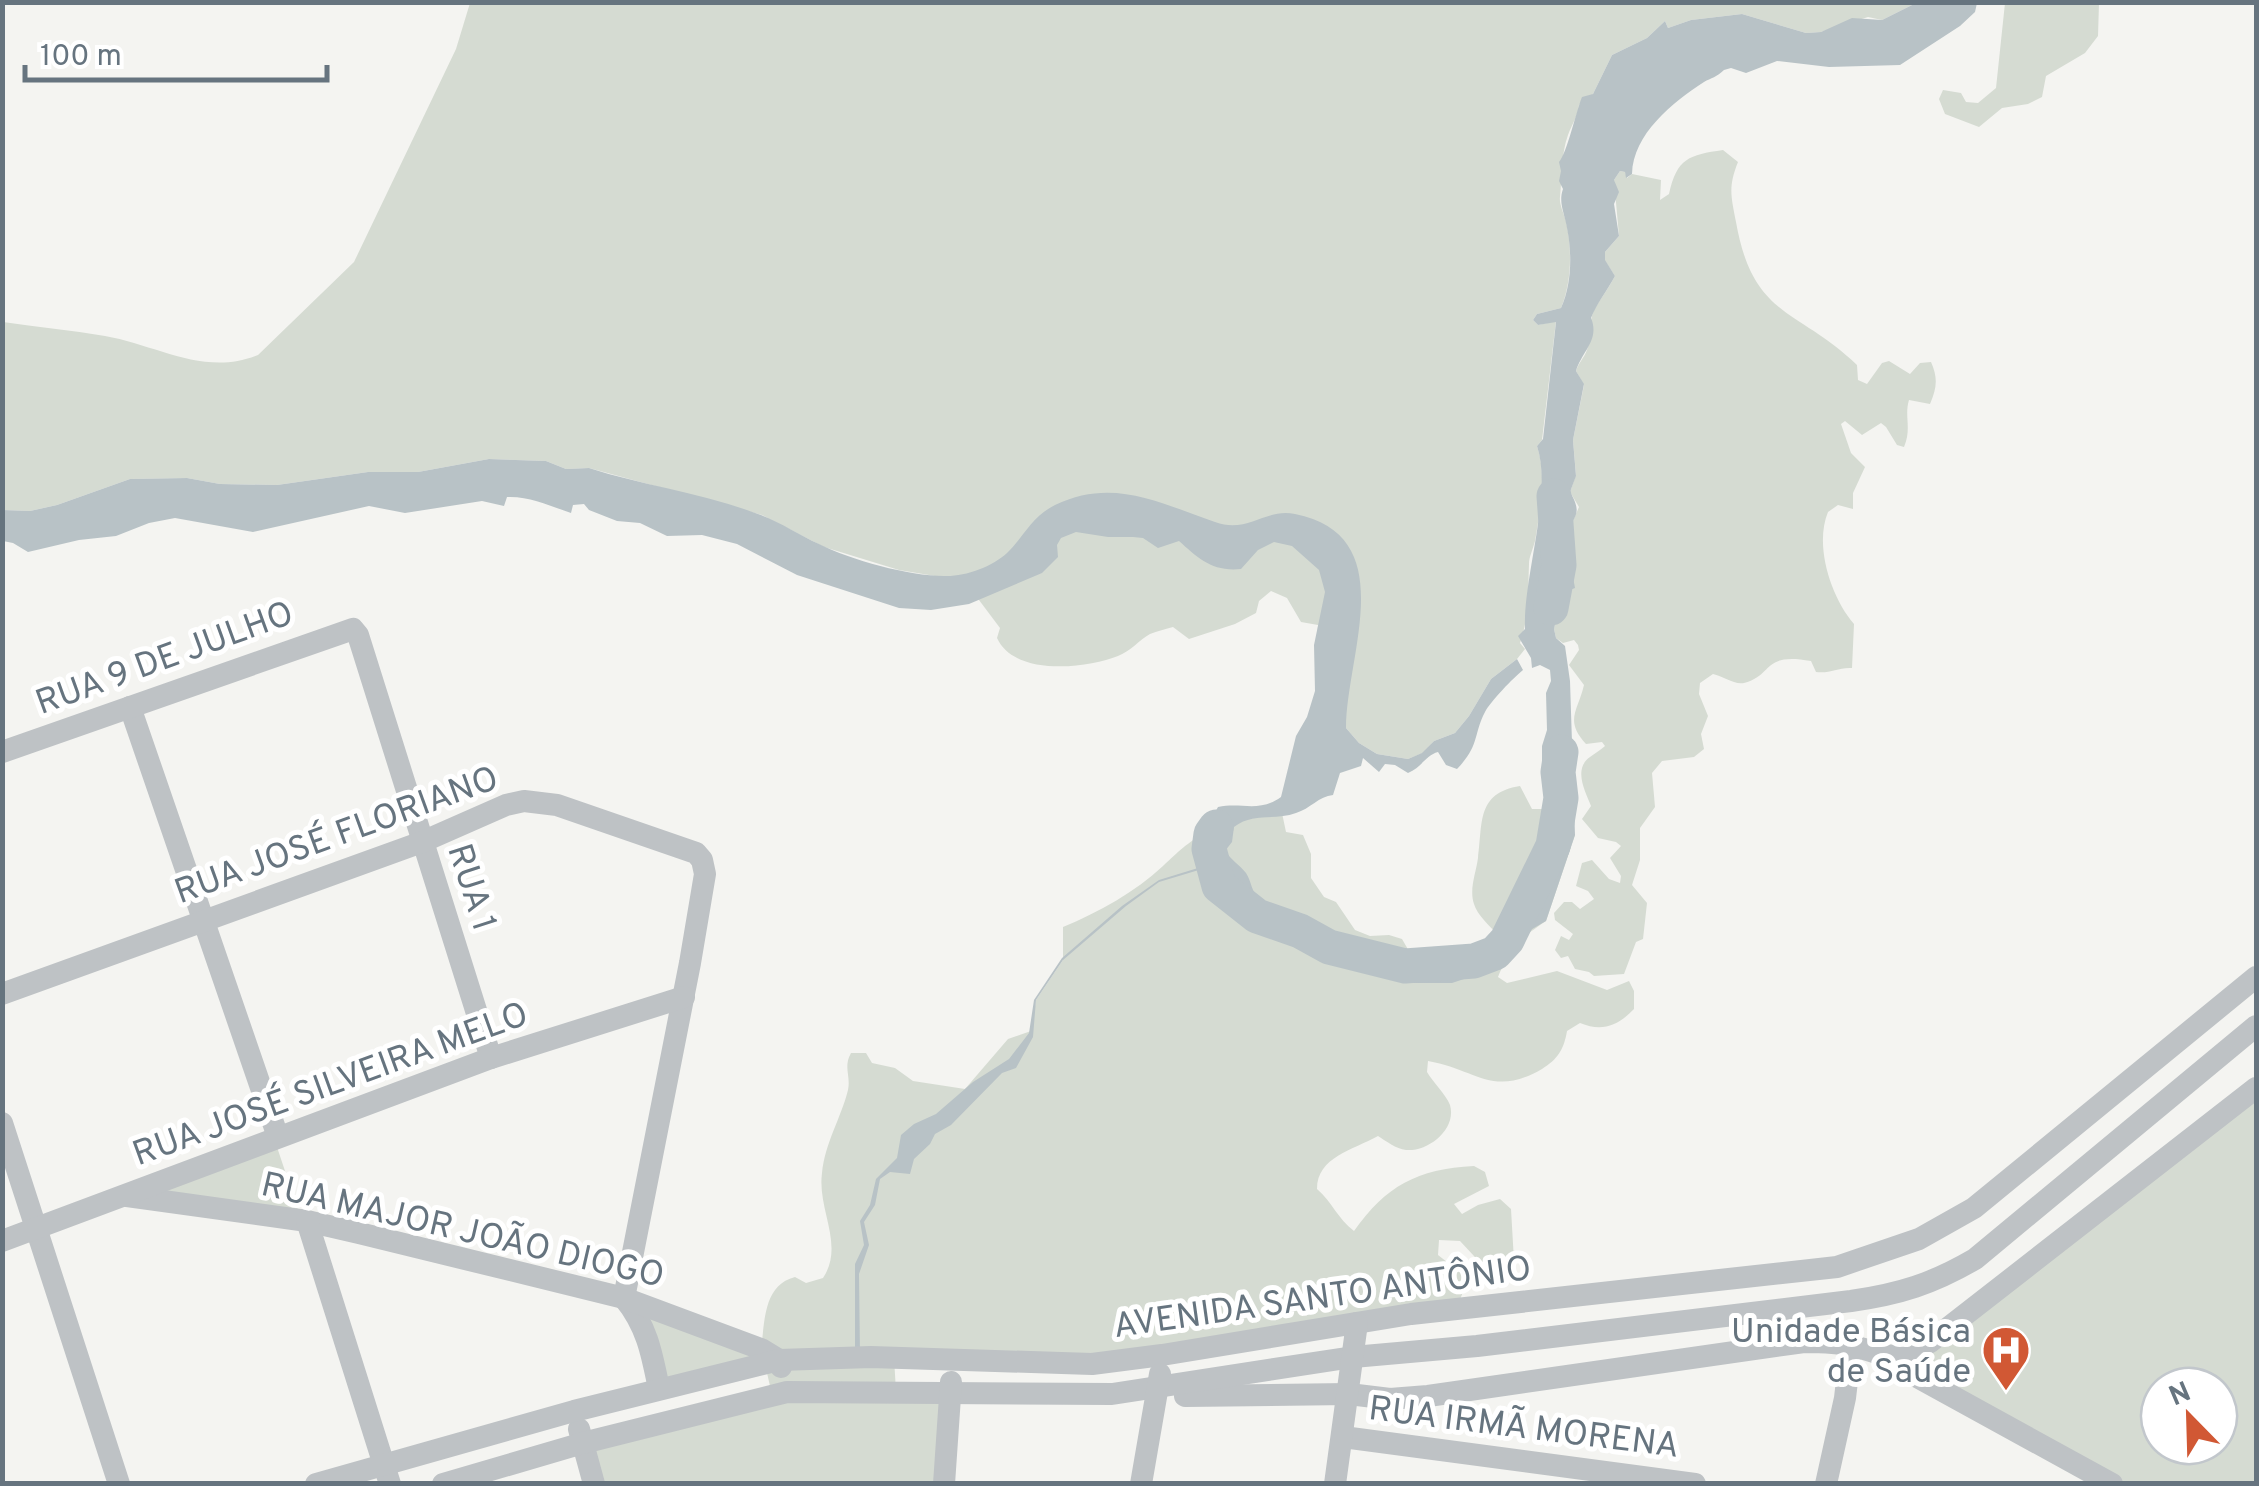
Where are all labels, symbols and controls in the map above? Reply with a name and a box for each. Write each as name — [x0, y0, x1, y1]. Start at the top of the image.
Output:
scale bar — [25, 20, 328, 82]
text: 100 m — [40, 39, 122, 76]
street label: RUA 9 DE JULHO — [30, 593, 300, 727]
street label: RUA JOSÉ FLORIANO — [169, 757, 505, 916]
street label: RUA 1 — [435, 839, 505, 937]
street label: RUA JOSÉ SILVEIRA MELO — [127, 993, 535, 1178]
street label: RUA MAJOR JOÃO DIOGO — [256, 1164, 668, 1300]
street label: AVENIDA SANTO ANTÔNIO — [1110, 1247, 1534, 1350]
place label: Unidade Básica de Saúde — [1731, 1311, 1971, 1395]
hospital icon: Unidade Básica de Saúde — [1980, 1324, 2032, 1392]
north arrow — [2139, 1366, 2239, 1466]
text: N — [2164, 1375, 2197, 1416]
street label: RUA IRMÃ MORENA — [1366, 1388, 1681, 1470]

